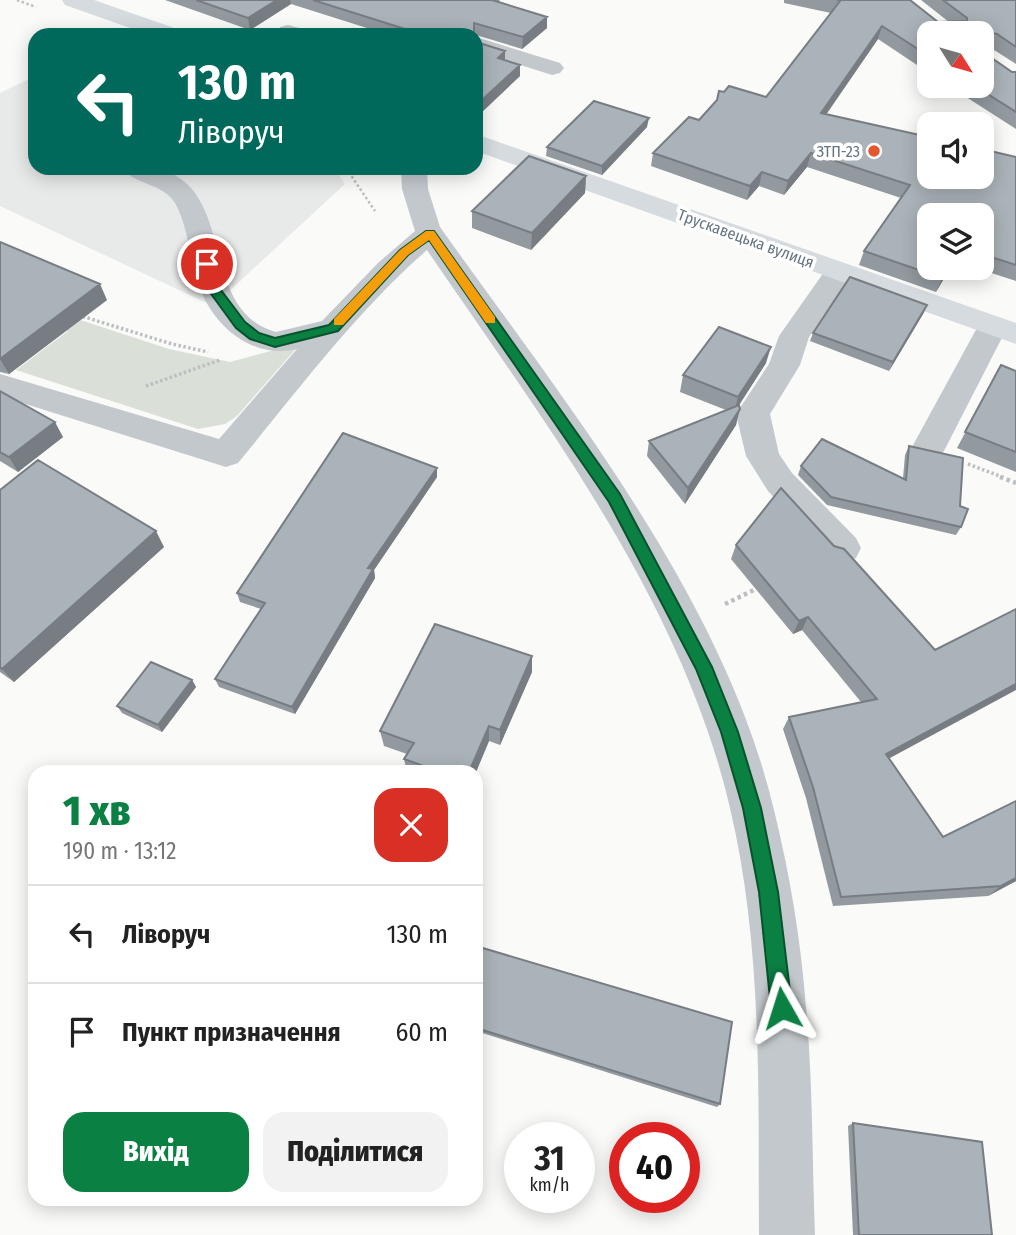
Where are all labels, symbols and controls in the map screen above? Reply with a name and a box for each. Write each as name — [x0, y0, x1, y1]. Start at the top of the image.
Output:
north arrow — [917, 21, 994, 98]
map controls — [917, 21, 994, 280]
text: 130 m — [178, 53, 296, 112]
icon: left — [63, 56, 154, 147]
button: sound — [917, 112, 994, 189]
text: Ліворуч — [178, 113, 285, 151]
place label: ЗТП-23 — [817, 142, 860, 161]
marker: ЗТП-23 — [866, 143, 882, 159]
button: layers — [917, 203, 994, 280]
street label: Трускавецька вулиця — [675, 205, 817, 272]
pin — [177, 234, 237, 294]
icon: arrive — [188, 245, 226, 283]
text: 1 хв — [63, 786, 131, 836]
button: close — [374, 788, 448, 862]
text: 190 m · 13:12 — [63, 837, 176, 865]
icon: left — [63, 915, 101, 953]
text: Ліворуч — [122, 919, 210, 950]
text: 130 m — [386, 919, 448, 950]
position arrow — [745, 971, 819, 1045]
icon: arrive — [63, 1013, 101, 1051]
text: Пункт призначення — [122, 1017, 341, 1048]
text: 60 m — [395, 1017, 448, 1048]
button: Вихід — [63, 1112, 249, 1192]
button: Поділитися — [263, 1112, 448, 1192]
speed limit sign: 40 — [609, 1122, 700, 1213]
text: 31 — [534, 1137, 565, 1179]
text: km/h — [529, 1174, 570, 1196]

